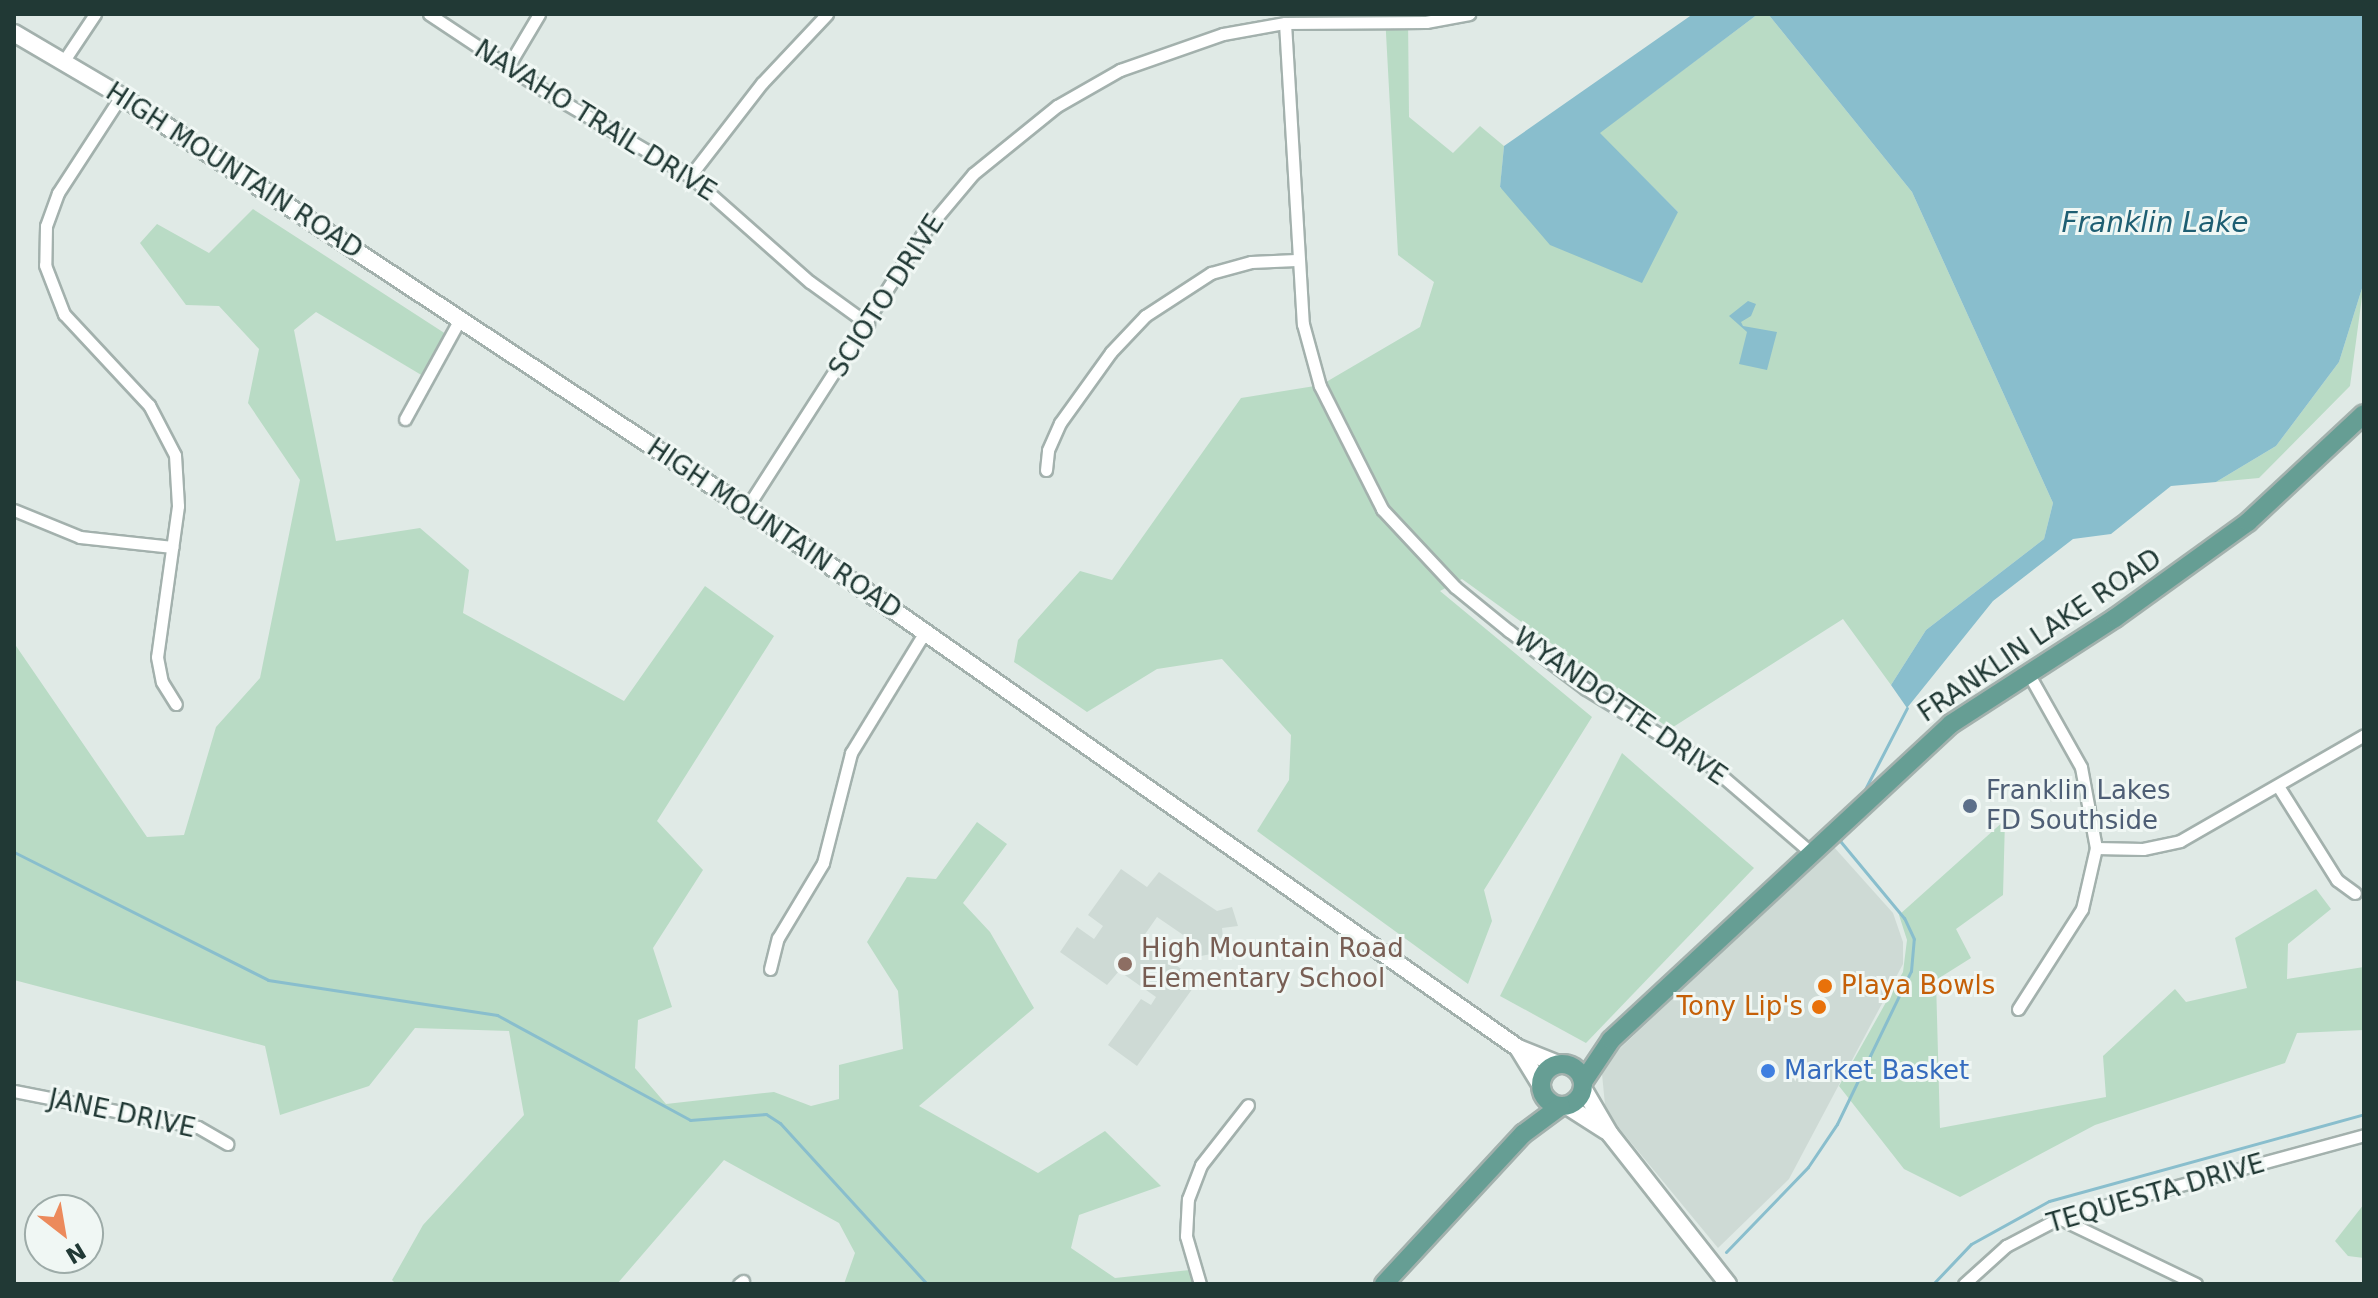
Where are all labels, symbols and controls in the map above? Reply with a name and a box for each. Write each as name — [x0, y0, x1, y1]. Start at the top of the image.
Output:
street label: NAVAHO TRAIL DRIVE — [469, 34, 721, 208]
street label: HIGH MOUNTAIN ROAD — [100, 76, 368, 266]
water label: Franklin Lake — [2061, 206, 2249, 240]
street label: SCIOTO DRIVE — [823, 209, 951, 383]
street label: HIGH MOUNTAIN ROAD — [641, 432, 907, 626]
street label: FRANKLIN LAKE ROAD — [1912, 543, 2168, 729]
street label: WYANDOTTE DRIVE — [1507, 622, 1733, 792]
place label: Franklin Lakes FD Southside — [1986, 775, 2171, 836]
marker: Franklin Lakes FD Southside — [1961, 797, 1979, 815]
place label: High Mountain Road Elementary School — [1141, 933, 1404, 994]
marker: High Mountain Road Elementary School — [1116, 955, 1134, 973]
place label: Playa Bowls — [1841, 970, 1995, 1002]
marker: Playa Bowls — [1816, 977, 1834, 995]
place label: Tony Lip's — [1677, 991, 1803, 1023]
marker: Tony Lip's — [1810, 998, 1828, 1016]
place label: Market Basket — [1784, 1055, 1969, 1087]
marker: Market Basket — [1759, 1062, 1777, 1080]
street label: JANE DRIVE — [46, 1083, 198, 1145]
street label: TEQUESTA DRIVE — [2044, 1148, 2268, 1240]
north arrow — [24, 1194, 104, 1274]
text: N — [61, 1238, 90, 1269]

